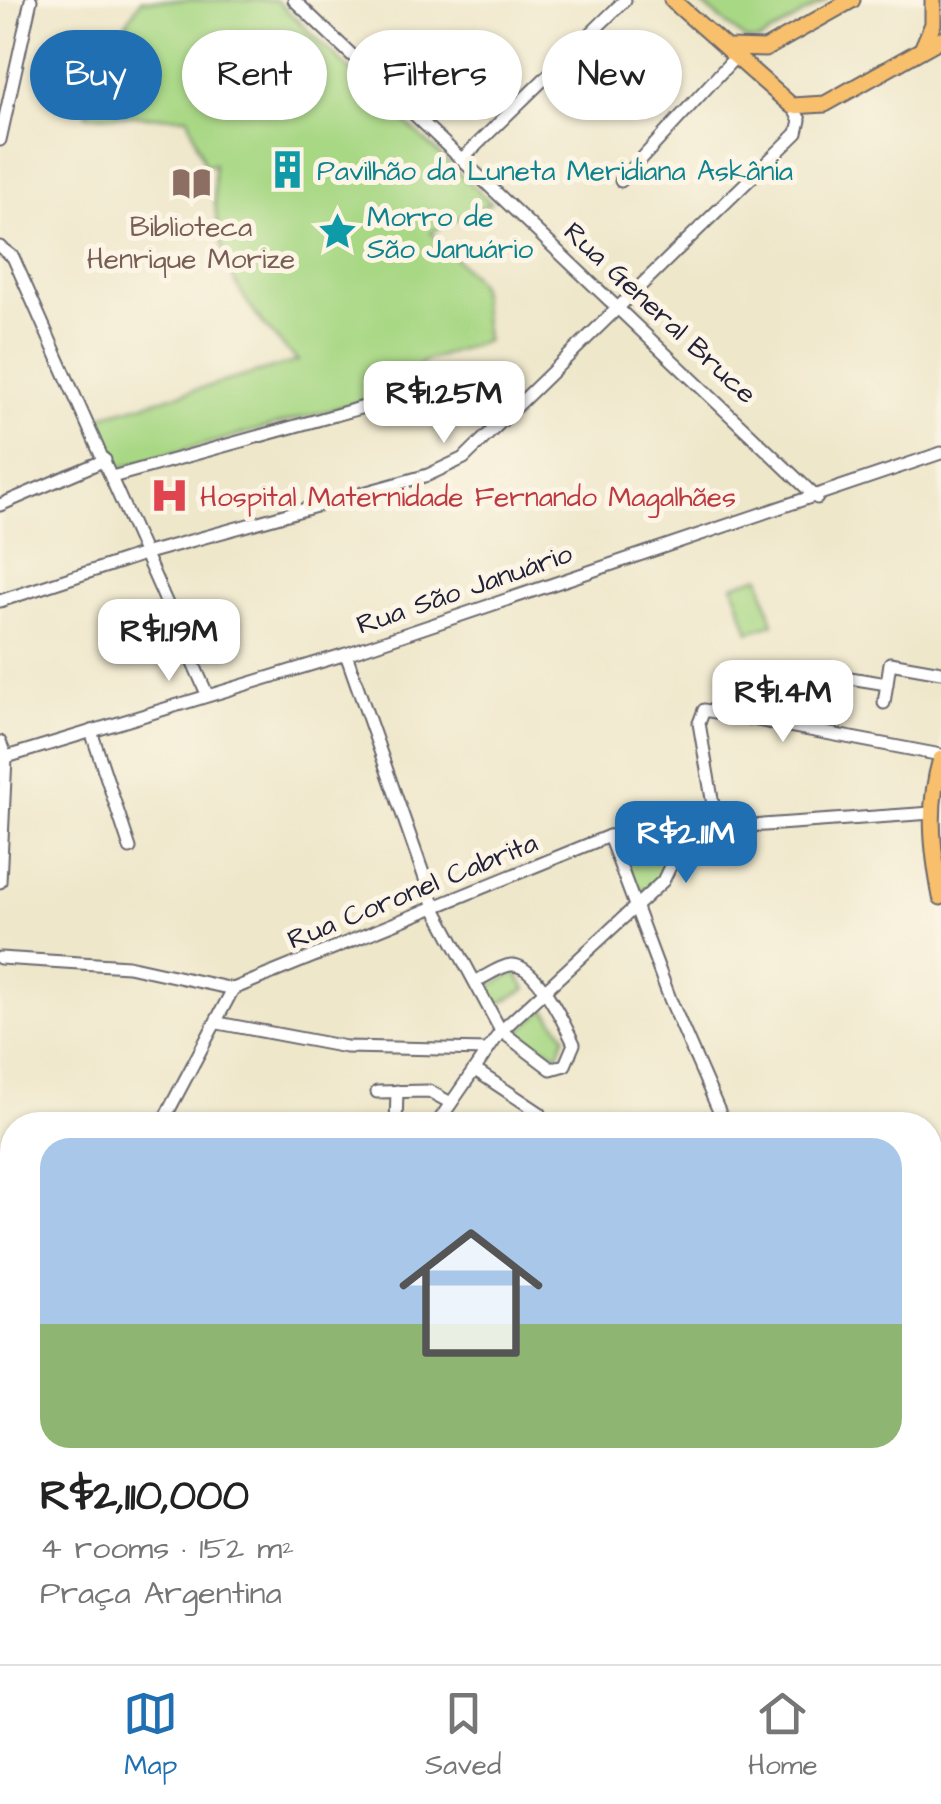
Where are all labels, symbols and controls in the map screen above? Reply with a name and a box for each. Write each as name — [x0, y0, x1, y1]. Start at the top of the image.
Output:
chip: Buy — [30, 30, 162, 120]
chip: Rent — [182, 30, 327, 120]
chip: Filters — [347, 30, 522, 120]
chip: New — [542, 30, 682, 120]
building icon: Pavilhão da Luneta Meridiana Askânia — [266, 149, 308, 191]
place label: Pavilhão da Luneta Meridiana Askânia — [317, 152, 793, 191]
library icon: Biblioteca Henrique Morize — [170, 163, 212, 205]
place label: Morro de São Januário — [367, 198, 533, 269]
place label: Biblioteca Henrique Morize — [87, 208, 295, 279]
place icon: Morro de São Januário — [316, 211, 358, 253]
street label: Rua General Bruce — [555, 213, 765, 413]
pin: R$1.25M — [352, 361, 536, 446]
text: R$1.25M — [386, 371, 502, 416]
hospital icon: Hospital Maternidade Fernando Magalhães — [149, 475, 191, 517]
place label: Hospital Maternidade Fernando Magalhães — [200, 478, 736, 518]
street label: Rua São Januário — [351, 534, 578, 645]
pin: R$1.19M — [77, 599, 261, 684]
text: R$1.19M — [120, 609, 218, 654]
pin: R$1.4M — [702, 660, 864, 745]
text: R$1.4M — [734, 670, 832, 715]
pin: R$2.11M — [594, 801, 778, 886]
text: R$2.11M — [637, 811, 735, 856]
street label: Rua Coronel Cabrita — [282, 823, 543, 959]
icon: home — [381, 1203, 561, 1383]
text: R$2,110,000 — [40, 1468, 249, 1526]
text: 4 rooms · 152 m² — [40, 1526, 294, 1571]
text: Praça Argentina — [40, 1571, 282, 1616]
tab: Map — [123, 1686, 178, 1785]
tab: Saved — [425, 1686, 501, 1785]
tab: Home — [748, 1686, 818, 1785]

